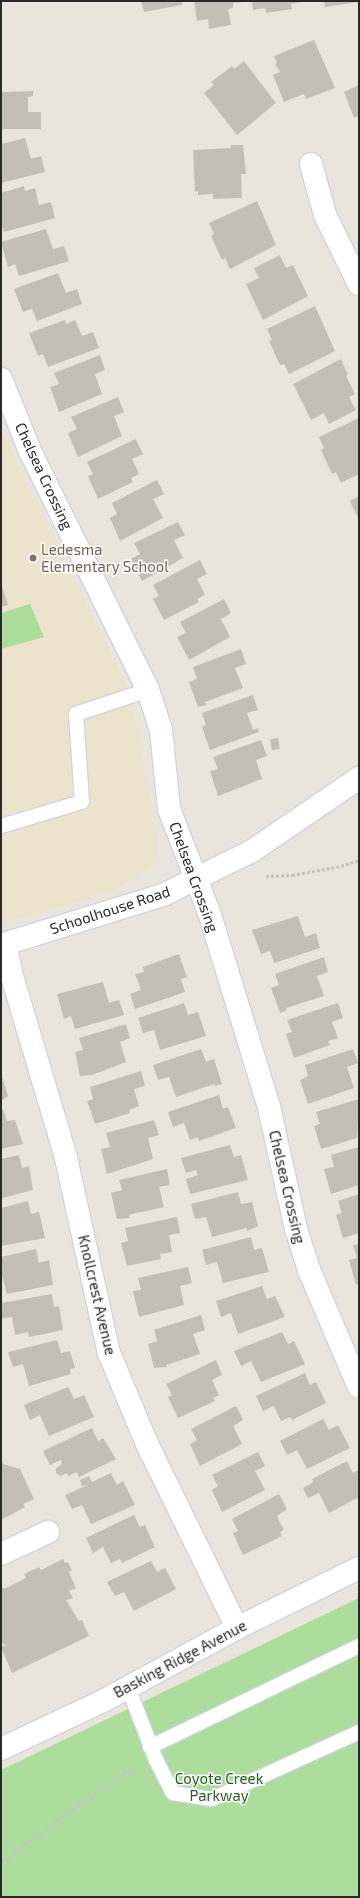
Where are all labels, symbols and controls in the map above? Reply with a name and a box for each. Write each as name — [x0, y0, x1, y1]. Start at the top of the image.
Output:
street label: Chelsea Crossing — [11, 420, 77, 532]
place label: Ledesma Elementary School — [41, 540, 169, 575]
marker: Ledesma Elementary School — [28, 553, 38, 563]
street label: Chelsea Crossing — [166, 819, 222, 935]
street label: Schoolhouse Road — [48, 882, 172, 938]
street label: Chelsea Crossing — [265, 1128, 309, 1246]
street label: Knollcrest Avenue — [74, 1233, 120, 1357]
street label: Basking Ridge Avenue — [110, 1616, 250, 1702]
park label: Coyote Creek Parkway — [175, 1769, 263, 1804]

